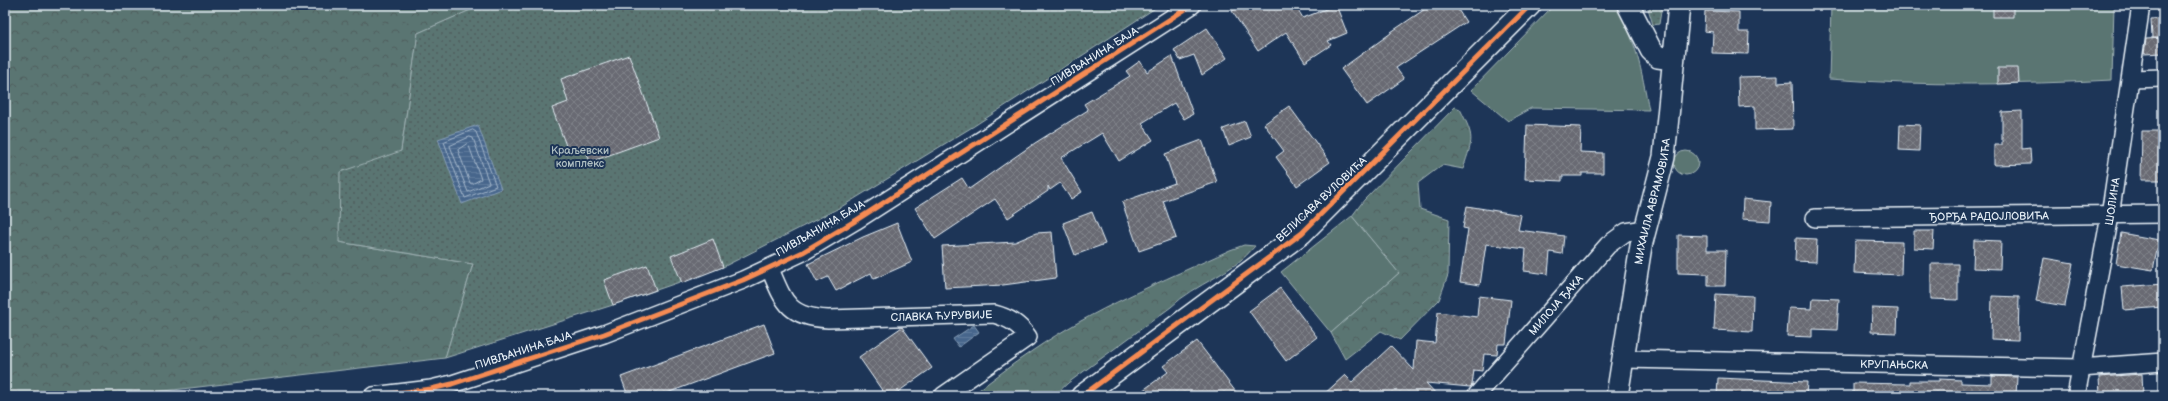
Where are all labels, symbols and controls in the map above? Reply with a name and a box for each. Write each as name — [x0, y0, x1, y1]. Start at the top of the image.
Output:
street label: ПИВЉАНИНА БАЈА — [1048, 24, 1141, 89]
street label: МИХАИЛА АВРАМОВИЋА — [1632, 137, 1673, 266]
park label: Краљевски комплекс — [551, 144, 609, 170]
street label: ВЕЛИСАВА ВУЛОВИЋА — [1273, 154, 1369, 245]
street label: ШОЛИНА — [2102, 176, 2123, 226]
street label: ПИВЉАНИНА БАЈА — [773, 197, 867, 259]
street label: ЂОРЂА РАДОЈЛОВИЋА — [1929, 209, 2049, 224]
street label: МИЛОЈА ЂАКА — [1526, 272, 1586, 338]
street label: СЛАВКА ЋУРУВИЈЕ — [890, 308, 992, 324]
street label: ПИВЉАНИНА БАЈА — [473, 329, 573, 372]
street label: КРУПАЊСКА — [1860, 358, 1928, 372]

